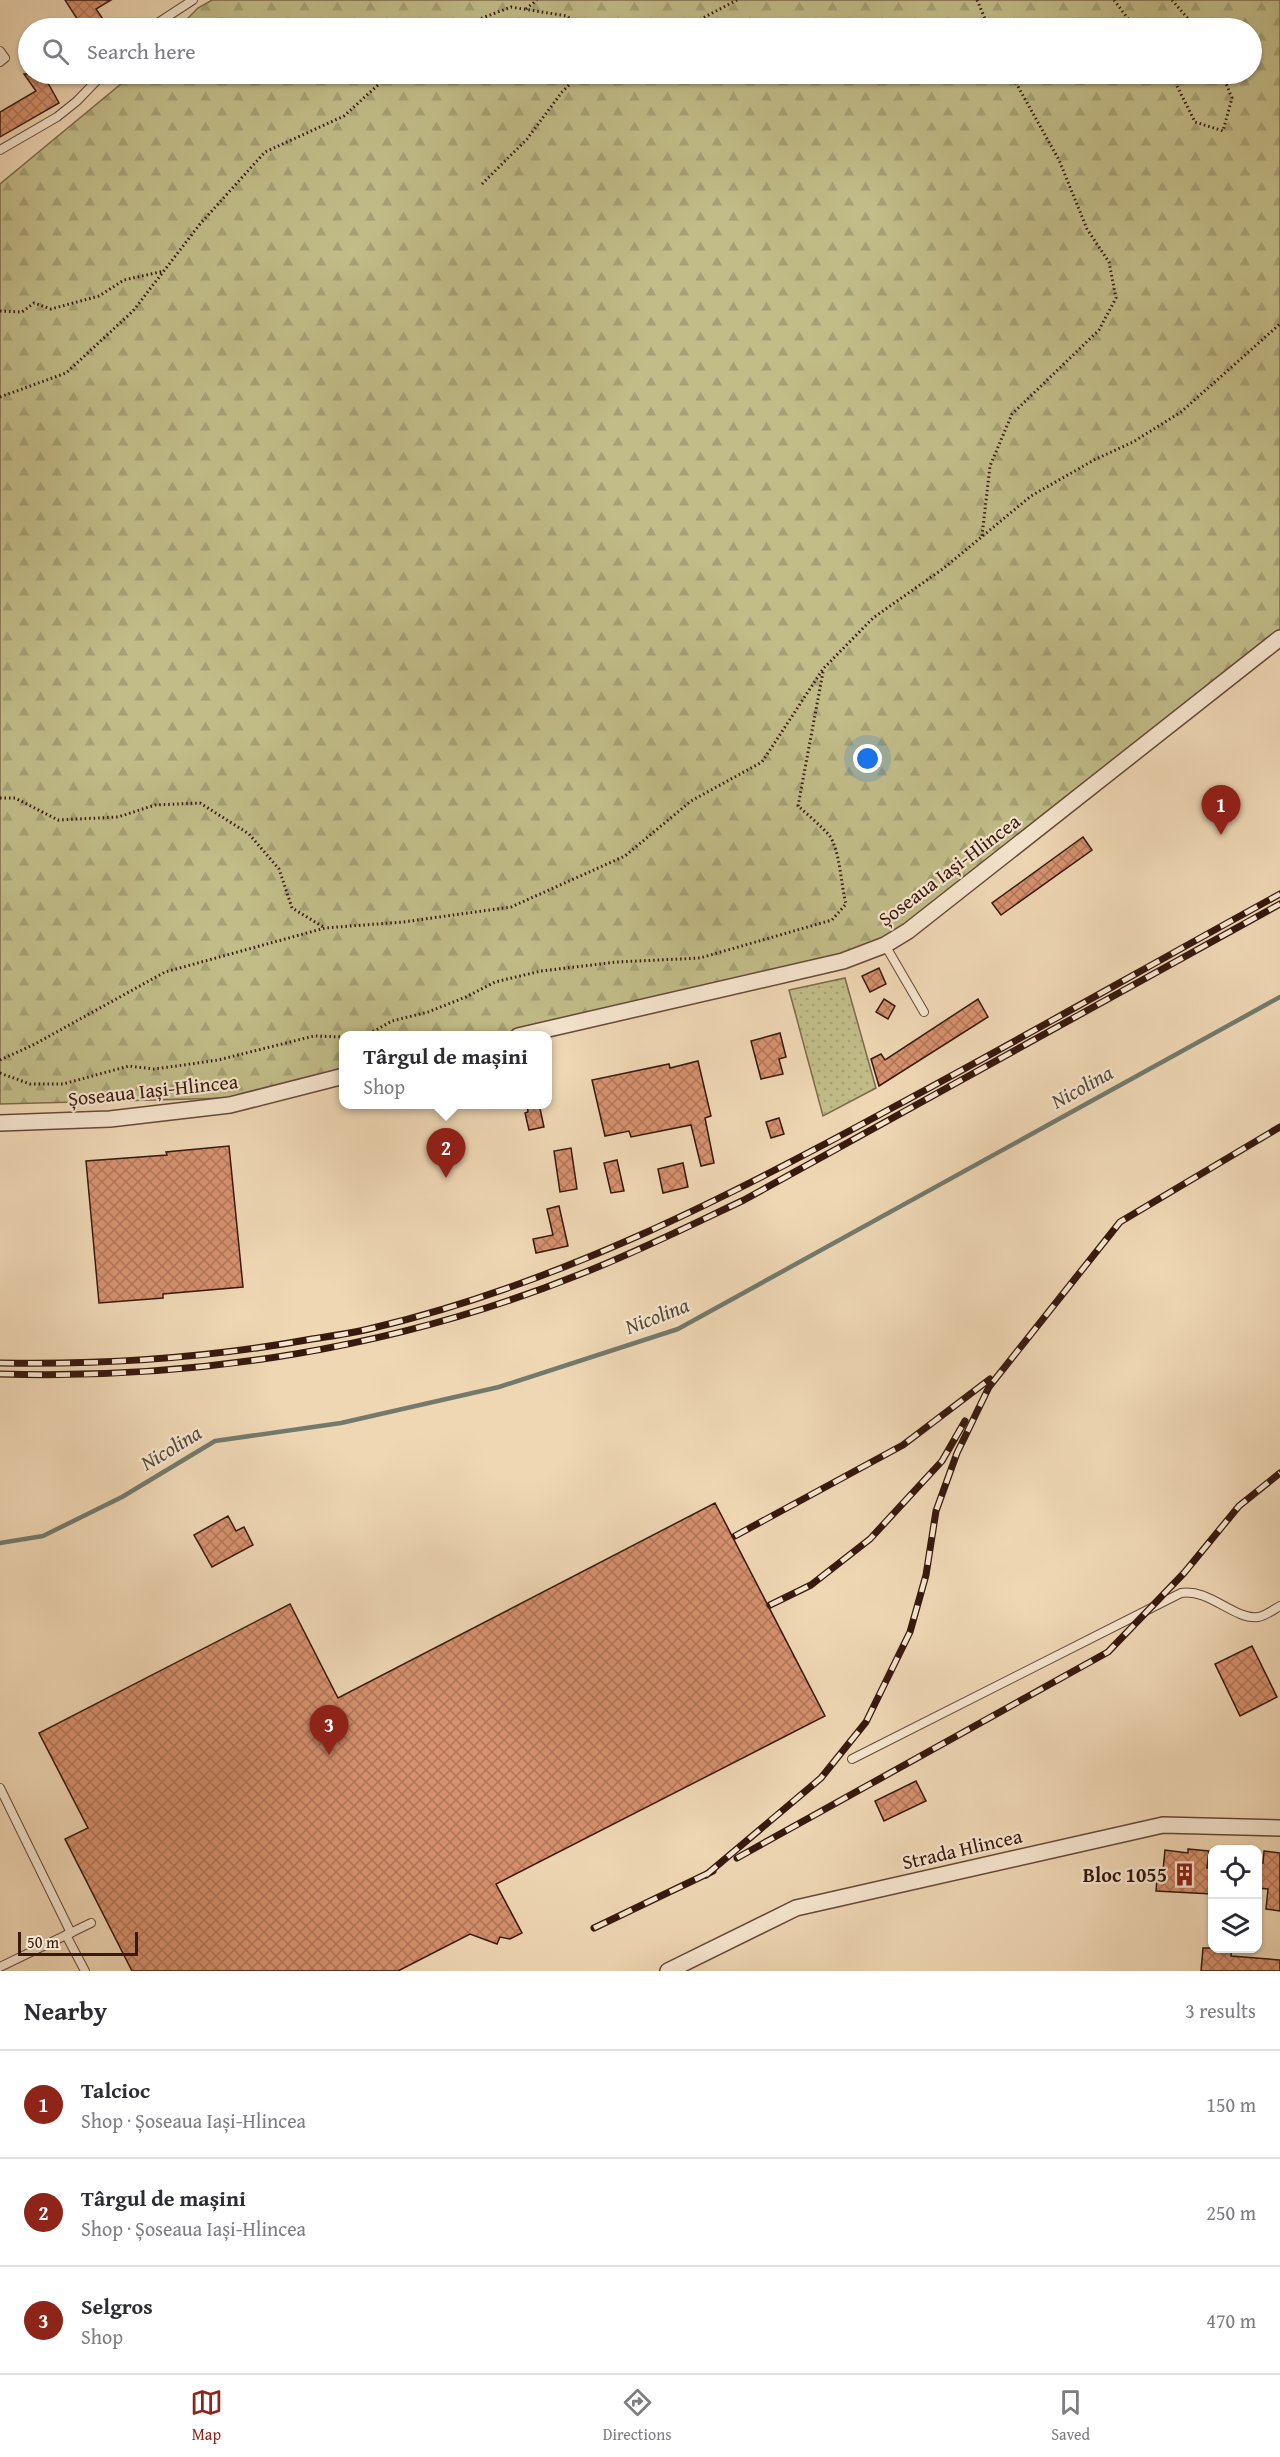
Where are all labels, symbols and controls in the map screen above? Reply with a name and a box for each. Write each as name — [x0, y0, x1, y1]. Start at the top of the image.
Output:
search box — [18, 18, 1262, 84]
icon: search — [39, 35, 72, 68]
text: Search here — [87, 35, 196, 67]
your location — [853, 744, 882, 773]
pin: 1 — [1202, 786, 1240, 835]
street label: Șoseaua Iași-Hlincea — [872, 806, 1026, 933]
popup — [339, 1031, 552, 1109]
text: Târgul de mașini — [363, 1040, 528, 1072]
water label: Nicolina — [1044, 1057, 1119, 1117]
street label: Șoseaua Iași-Hlincea — [66, 1066, 240, 1113]
text: Shop — [363, 1072, 405, 1101]
pin: 2 — [426, 1128, 466, 1178]
water label: Nicolina — [619, 1289, 694, 1342]
water label: Nicolina — [133, 1417, 207, 1478]
pin: 3 — [310, 1706, 348, 1755]
street label: Strada Hlincea — [899, 1821, 1025, 1876]
map controls — [1208, 1845, 1262, 1953]
button: locate — [1208, 1845, 1262, 1899]
place label: Bloc 1055 — [1083, 1860, 1167, 1889]
building icon: Bloc 1055 — [1172, 1862, 1198, 1888]
button: layers — [1208, 1899, 1262, 1953]
scale bar — [18, 1929, 138, 1956]
text: 50 m — [27, 1930, 59, 1954]
text: Nearby — [24, 1991, 107, 2030]
text: 3 results — [1185, 1996, 1256, 2025]
text: Talcioc — [81, 2074, 150, 2106]
text: 1 — [38, 2090, 49, 2119]
text: 150 m — [1206, 2090, 1256, 2119]
text: Shop · Șoseaua Iași-Hlincea — [81, 2106, 306, 2135]
text: Târgul de mașini — [81, 2182, 246, 2214]
text: 2 — [38, 2198, 49, 2227]
text: 250 m — [1206, 2198, 1256, 2227]
text: Shop · Șoseaua Iași-Hlincea — [81, 2214, 306, 2243]
text: Selgros — [81, 2290, 153, 2322]
text: 3 — [38, 2306, 49, 2335]
text: 470 m — [1206, 2306, 1256, 2335]
text: Shop — [81, 2322, 123, 2351]
tab: Map — [190, 2386, 223, 2446]
tab: Directions — [603, 2386, 672, 2446]
tab: Saved — [1051, 2386, 1090, 2446]

